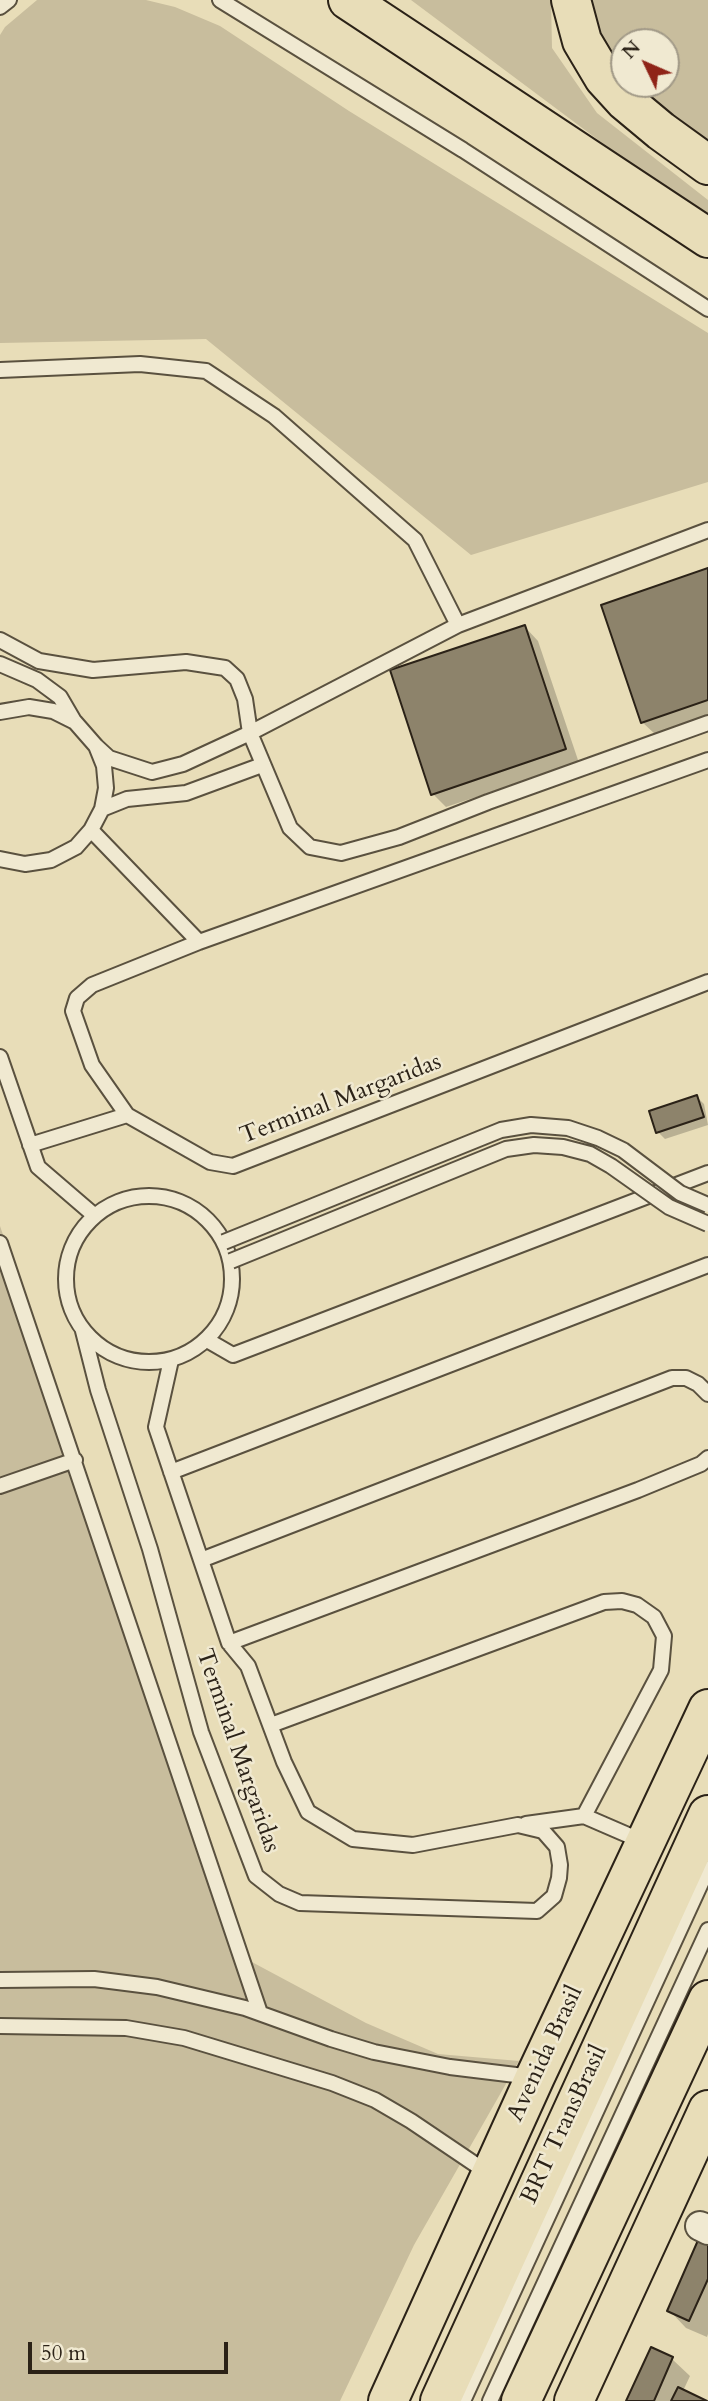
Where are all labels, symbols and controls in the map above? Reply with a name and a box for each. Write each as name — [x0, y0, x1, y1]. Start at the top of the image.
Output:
north arrow — [610, 28, 680, 98]
text: N — [616, 35, 646, 65]
street label: Terminal Margaridas — [236, 1048, 446, 1152]
street label: Terminal Margaridas — [189, 1646, 285, 1856]
street label: Avenida Brasil — [502, 1982, 590, 2126]
street label: BRT TransBrasil — [516, 2041, 614, 2209]
scale bar — [32, 2328, 231, 2372]
text: 50 m — [41, 2339, 86, 2368]

